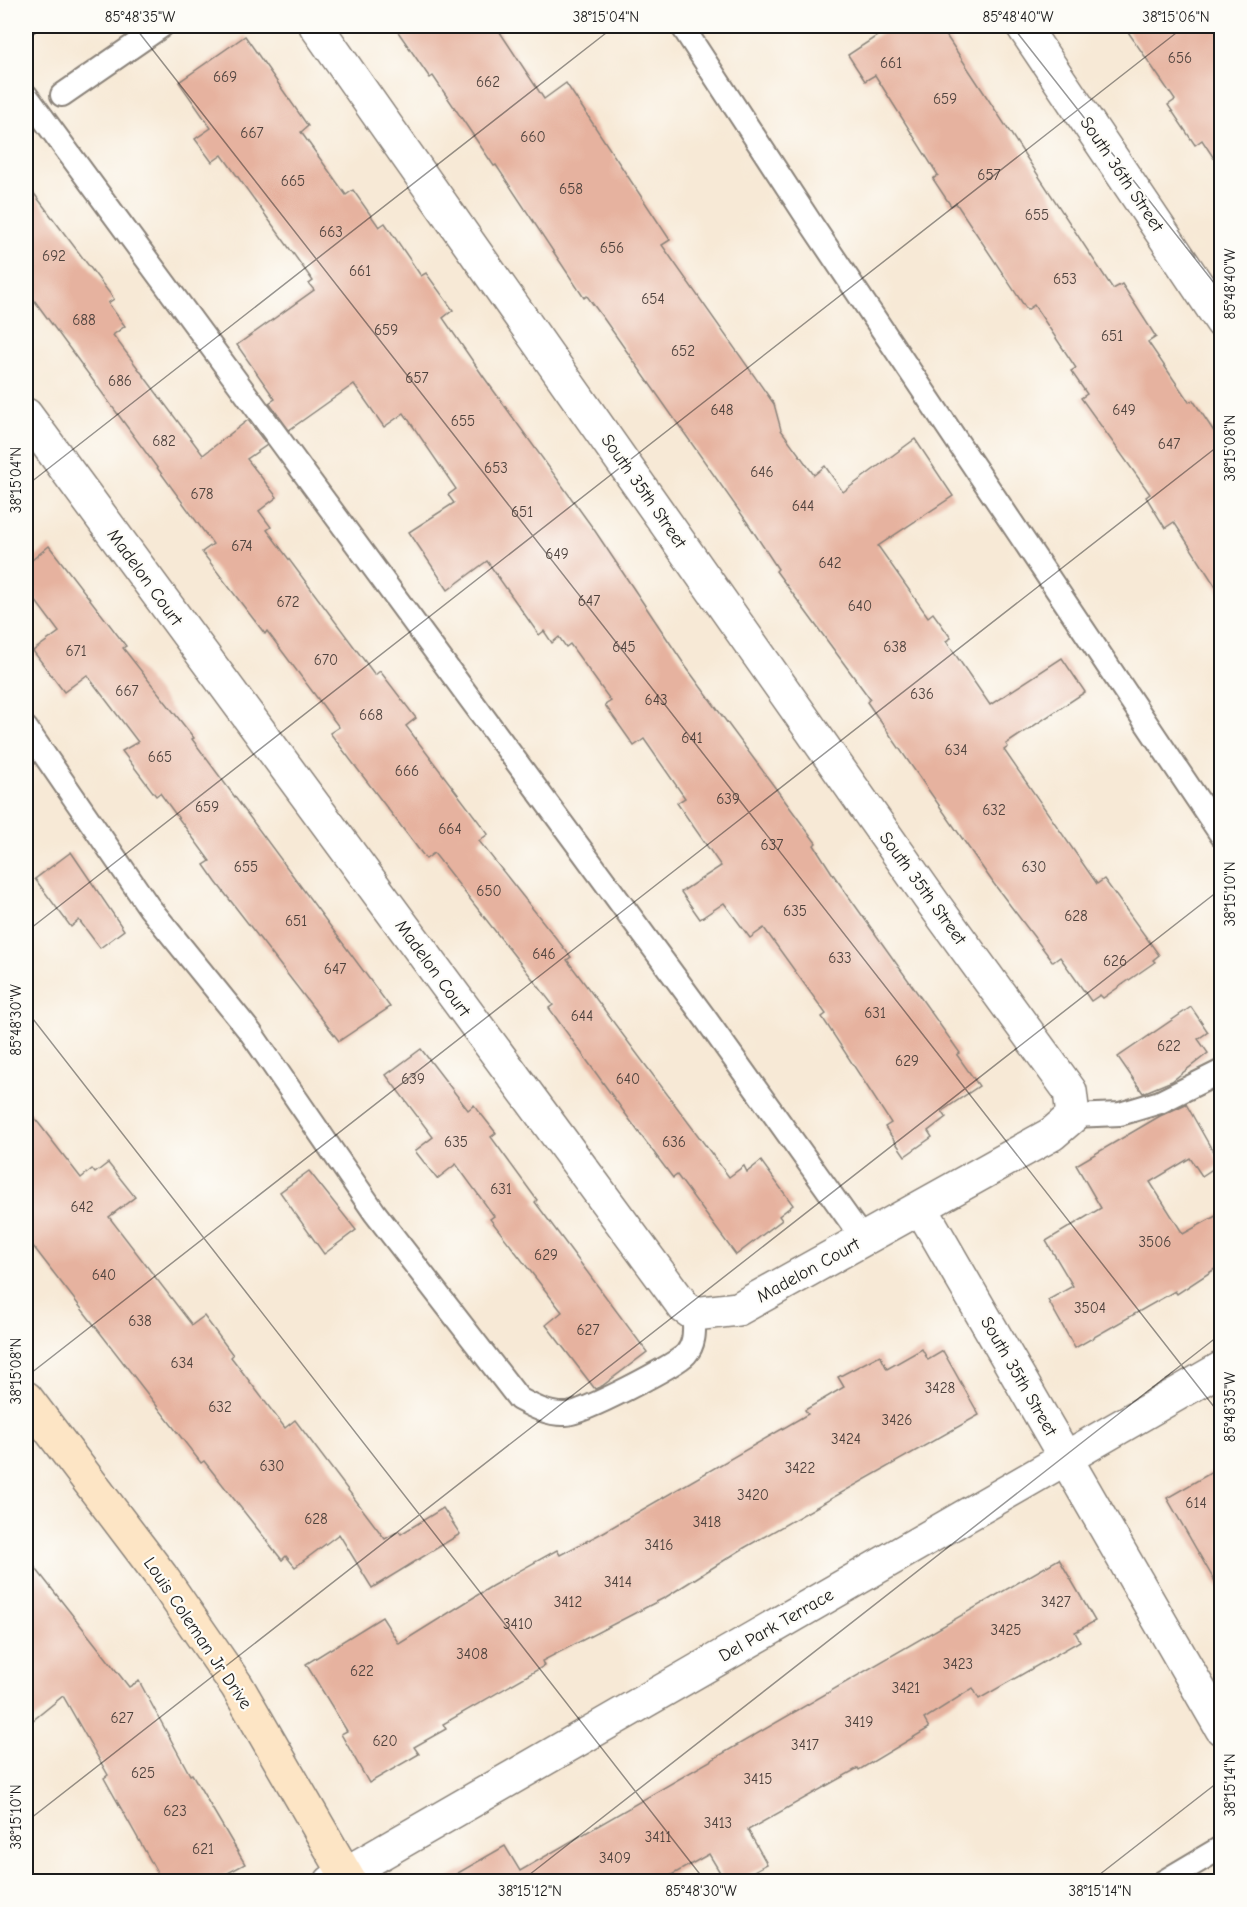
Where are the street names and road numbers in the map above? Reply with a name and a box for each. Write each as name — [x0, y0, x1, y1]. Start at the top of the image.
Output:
street label: South 36th Street — [1075, 113, 1168, 236]
street label: South 35th Street — [596, 430, 691, 553]
street label: Madelon Court — [102, 525, 187, 630]
street label: South 35th Street — [875, 828, 971, 949]
street label: Madelon Court — [390, 916, 475, 1021]
street label: Madelon Court — [753, 1233, 864, 1307]
street label: South 35th Street — [976, 1313, 1062, 1440]
street label: Louis Coleman Jr Drive — [139, 1553, 256, 1713]
street label: Del Park Terrace — [715, 1584, 837, 1667]

